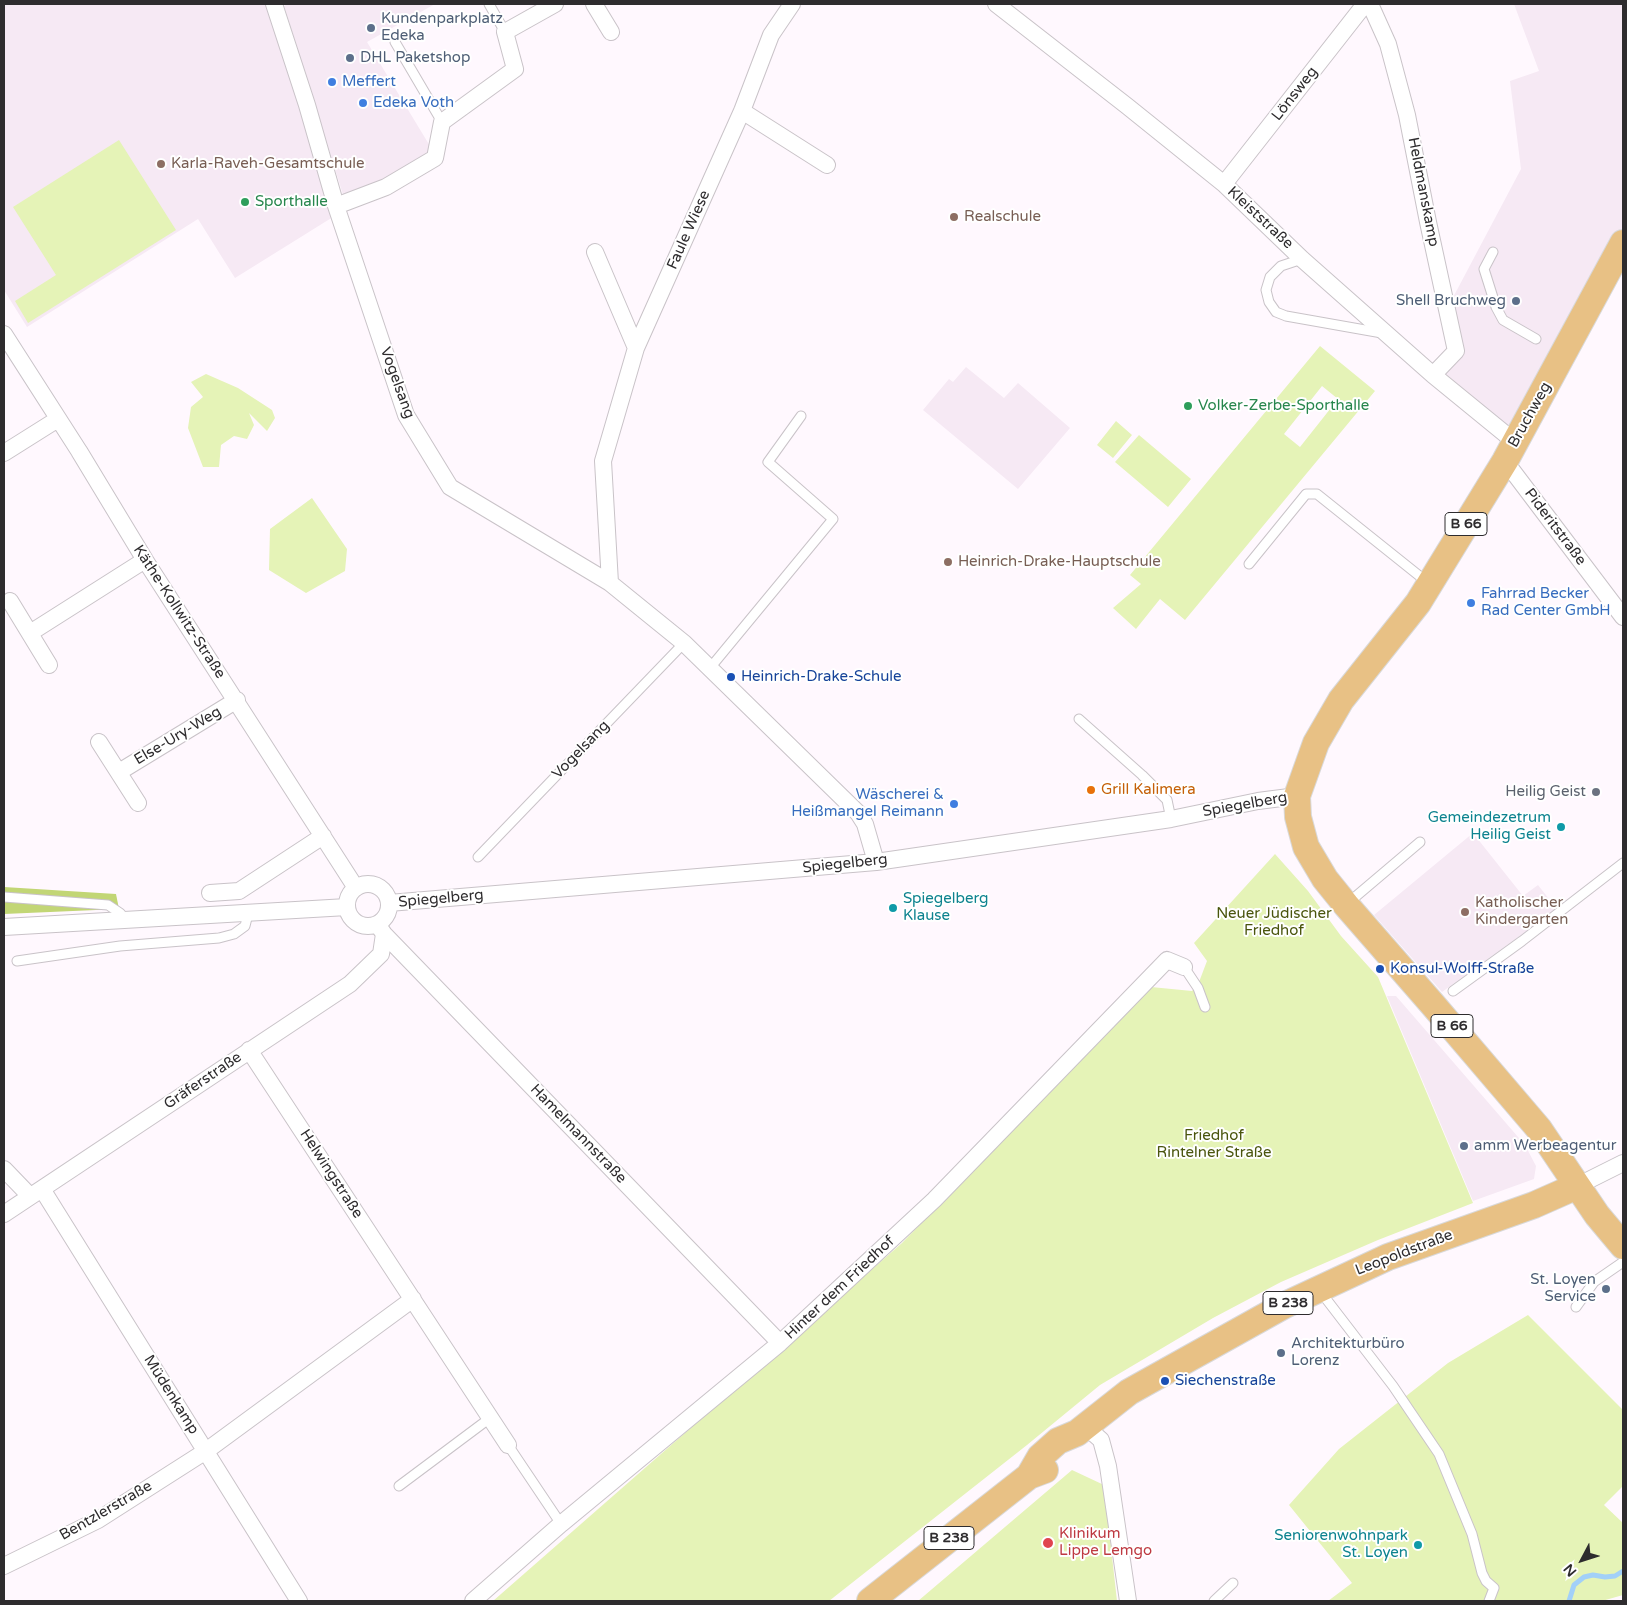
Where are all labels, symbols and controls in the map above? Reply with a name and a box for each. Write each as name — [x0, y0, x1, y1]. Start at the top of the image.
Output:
place label: Kundenparkplatz Edeka — [381, 10, 503, 45]
marker: Kundenparkplatz Edeka — [365, 22, 377, 34]
place label: DHL Paketshop — [360, 49, 470, 67]
marker: DHL Paketshop — [344, 52, 356, 64]
street label: Lönsweg — [1268, 63, 1322, 125]
place label: Meffert — [342, 73, 396, 91]
marker: Meffert — [326, 76, 338, 88]
place label: Edeka Voth — [373, 94, 454, 112]
marker: Edeka Voth — [357, 97, 369, 109]
street label: Heldmanskamp — [1404, 136, 1442, 248]
place label: Karla-Raveh-Gesamtschule — [171, 155, 364, 173]
marker: Karla-Raveh-Gesamtschule — [155, 158, 167, 170]
street label: Kleiststraße — [1223, 183, 1297, 253]
street label: Faule Wiese — [664, 188, 714, 272]
place label: Sporthalle — [255, 193, 328, 211]
marker: Sporthalle — [239, 196, 251, 208]
place label: Realschule — [964, 208, 1041, 226]
marker: Realschule — [948, 211, 960, 223]
place label: Shell Bruchweg — [1396, 292, 1506, 310]
marker: Shell Bruchweg — [1510, 295, 1522, 307]
street label: Vogelsang — [376, 345, 418, 421]
street label: Bruchweg — [1505, 379, 1555, 451]
place label: Volker-Zerbe-Sporthalle — [1198, 397, 1369, 415]
marker: Volker-Zerbe-Sporthalle — [1182, 400, 1194, 412]
street label: Pideritstraße — [1520, 485, 1590, 569]
road number: B 66 — [1445, 512, 1487, 536]
street label: Käthe-Kollwitz-Straße — [129, 542, 229, 682]
place label: Heinrich-Drake-Hauptschule — [958, 553, 1161, 571]
marker: Heinrich-Drake-Hauptschule — [942, 556, 954, 568]
place label: Fahrrad Becker Rad Center GmbH — [1481, 585, 1611, 620]
marker: Fahrrad Becker Rad Center GmbH — [1465, 597, 1477, 609]
place label: Heinrich-Drake-Schule — [741, 668, 902, 686]
marker: Heinrich-Drake-Schule — [725, 671, 737, 683]
street label: Else-Ury-Weg — [131, 703, 225, 769]
street label: Vogelsang — [549, 717, 613, 783]
place label: Grill Kalimera — [1101, 781, 1196, 799]
place label: Heilig Geist — [1505, 783, 1586, 801]
marker: Grill Kalimera — [1085, 784, 1097, 796]
place label: Wäscherei & Heißmangel Reimann — [791, 786, 944, 821]
marker: Heilig Geist — [1590, 786, 1602, 798]
street label: Spiegelberg — [1201, 789, 1289, 821]
marker: Wäscherei & Heißmangel Reimann — [948, 798, 960, 810]
place label: Gemeindezetrum Heilig Geist — [1428, 809, 1551, 844]
marker: Gemeindezetrum Heilig Geist — [1555, 821, 1567, 833]
street label: Spiegelberg — [802, 851, 888, 877]
street label: Spiegelberg — [398, 886, 484, 912]
place label: Spiegelberg Klause — [903, 890, 988, 925]
place label: Katholischer Kindergarten — [1475, 894, 1568, 929]
marker: Spiegelberg Klause — [887, 902, 899, 914]
park label: Neuer Jüdischer Friedhof — [1216, 905, 1332, 940]
marker: Katholischer Kindergarten — [1459, 906, 1471, 918]
place label: Konsul-Wolff-Straße — [1390, 960, 1534, 978]
marker: Konsul-Wolff-Straße — [1374, 963, 1386, 975]
road number: B 66 — [1431, 1014, 1473, 1038]
street label: Gräferstraße — [161, 1049, 245, 1113]
street label: Hamelmannstraße — [526, 1081, 630, 1187]
street label: Helwingstraße — [296, 1126, 366, 1222]
park label: Friedhof Rintelner Straße — [1157, 1127, 1271, 1162]
place label: amm Werbeagentur — [1474, 1137, 1616, 1155]
marker: amm Werbeagentur — [1458, 1140, 1470, 1152]
street label: Leopoldstraße — [1353, 1226, 1455, 1280]
street label: Hinter dem Friedhof — [781, 1233, 899, 1343]
place label: St. Loyen Service — [1530, 1271, 1596, 1306]
marker: St. Loyen Service — [1600, 1283, 1612, 1295]
road number: B 238 — [1263, 1292, 1313, 1315]
place label: Architekturbüro Lorenz — [1291, 1335, 1405, 1370]
marker: Architekturbüro Lorenz — [1275, 1347, 1287, 1359]
street label: Müdenkamp — [139, 1352, 203, 1438]
place label: Siechenstraße — [1175, 1372, 1276, 1390]
marker: Siechenstraße — [1159, 1375, 1171, 1387]
street label: Bentzlerstraße — [57, 1477, 155, 1545]
place label: Klinikum Lippe Lemgo — [1059, 1525, 1152, 1560]
road number: B 238 — [924, 1526, 974, 1550]
place label: Seniorenwohnpark St. Loyen — [1274, 1527, 1408, 1562]
north arrow — [1557, 1535, 1607, 1585]
marker: Klinikum Lippe Lemgo — [1041, 1536, 1055, 1550]
marker: Seniorenwohnpark St. Loyen — [1412, 1539, 1424, 1551]
text: N — [1560, 1560, 1580, 1580]

